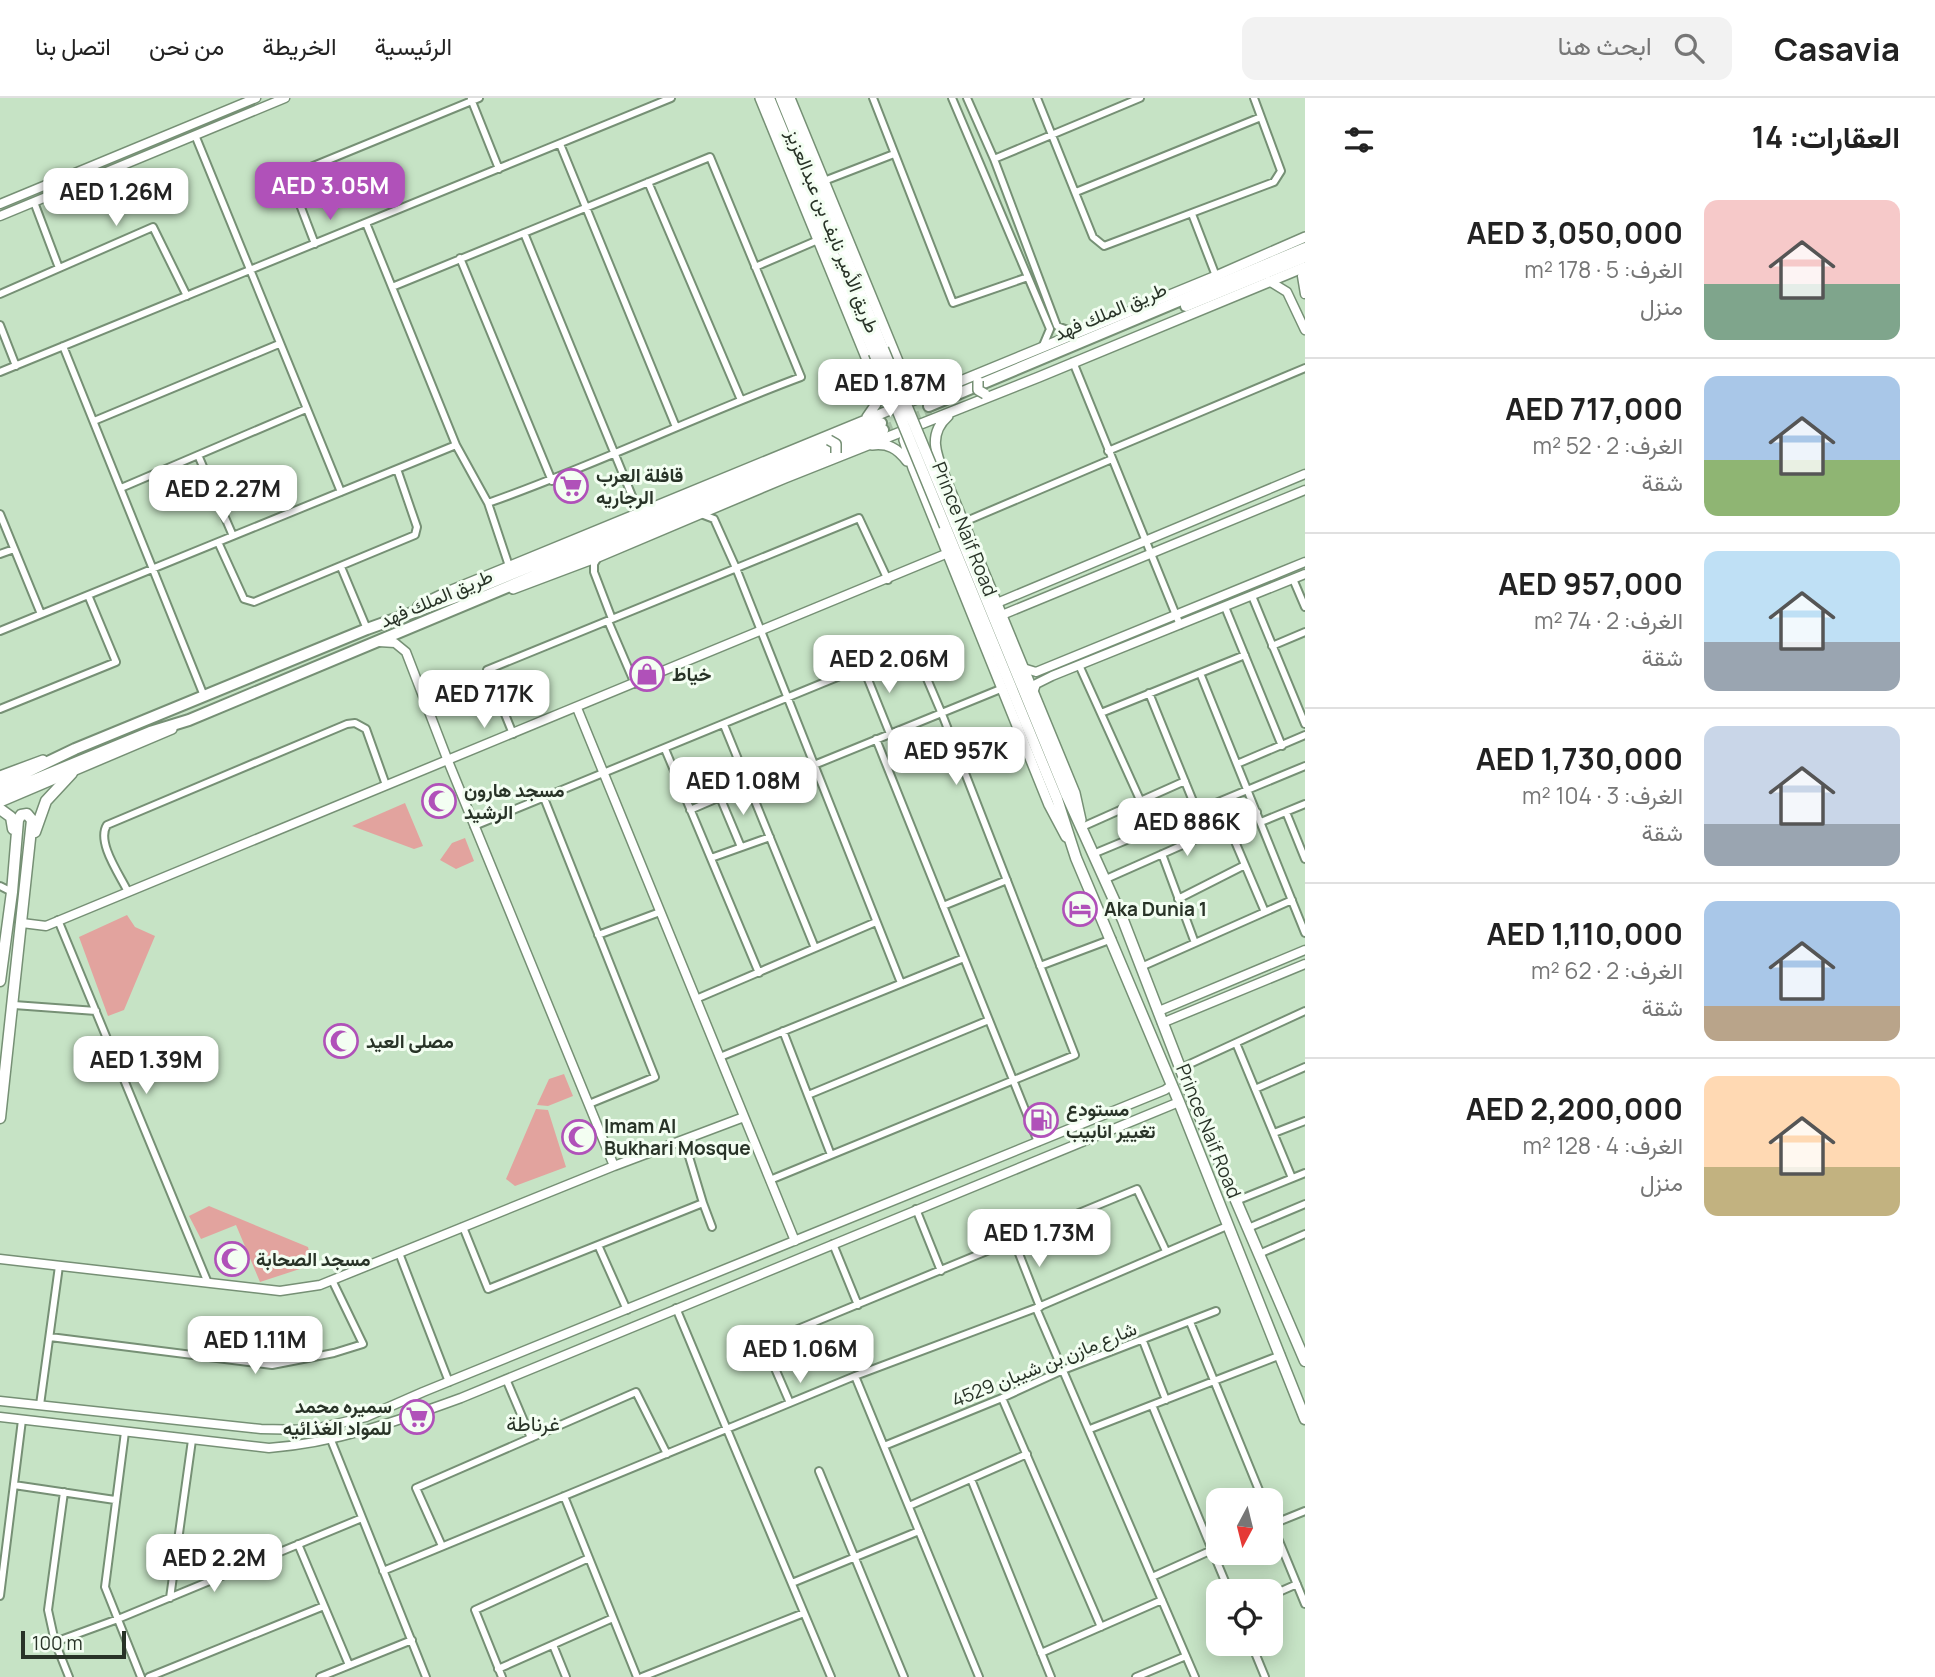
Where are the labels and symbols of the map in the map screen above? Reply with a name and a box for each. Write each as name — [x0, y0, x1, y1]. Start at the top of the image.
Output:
street label: طريق الأمير نايف بن عبدالعزيز — [780, 124, 886, 337]
pin: AED 3.05M — [250, 162, 410, 222]
pin: AED 1.26M — [36, 169, 196, 228]
street label: طريق الملك فهد — [1050, 276, 1170, 346]
pin: AED 1.87M — [810, 360, 970, 419]
street label: Prince Naif Road — [926, 458, 1004, 600]
place label: قافلة العرب الرجاريه — [596, 462, 684, 510]
pin: AED 2.27M — [143, 466, 303, 525]
supermarket icon: قافلة العرب الرجاريه — [552, 467, 590, 505]
street label: طريق الملك فهد — [376, 563, 496, 633]
pin: AED 2.06M — [809, 636, 969, 695]
shop icon: خياط — [628, 655, 666, 693]
place label: خياط — [672, 661, 712, 687]
pin: AED 717K — [412, 670, 556, 730]
pin: AED 957K — [884, 728, 1028, 787]
pin: AED 1.08M — [663, 758, 823, 817]
place label: مسجد هارون الرشيد — [464, 777, 565, 825]
mosque icon: مسجد هارون الرشيد — [420, 782, 458, 820]
pin: AED 886K — [1115, 798, 1259, 858]
hotel icon: Aka Dunia 1 — [1061, 890, 1099, 928]
place label: Aka Dunia 1 — [1104, 896, 1207, 922]
mosque icon: مصلى العيد — [322, 1022, 360, 1060]
place label: مصلى العيد — [366, 1028, 454, 1054]
pin: AED 1.39M — [66, 1037, 226, 1096]
street label: Prince Naif Road — [1170, 1060, 1248, 1202]
place label: مستودع تغيير انابيب — [1066, 1096, 1156, 1144]
fuel station icon: مستودع تغيير انابيب — [1022, 1101, 1060, 1139]
place label: Imam Al Bukhari Mosque — [604, 1113, 751, 1161]
mosque icon: Imam Al Bukhari Mosque — [560, 1118, 598, 1156]
pin: AED 1.73M — [959, 1210, 1119, 1269]
mosque icon: مسجد الصحابة — [213, 1240, 251, 1278]
place label: مسجد الصحابة — [256, 1246, 370, 1272]
street label: شارع مازن بن شيبان 4529 — [948, 1315, 1140, 1413]
pin: AED 1.11M — [175, 1316, 335, 1376]
pin: AED 1.06M — [720, 1326, 880, 1385]
place label: سميره محمد للمواد الغذائيه — [283, 1393, 392, 1441]
supermarket icon: سميره محمد للمواد الغذائيه — [398, 1398, 436, 1436]
district label: غرناطة — [506, 1409, 560, 1437]
north arrow — [1206, 1488, 1283, 1564]
pin: AED 2.2M — [142, 1534, 286, 1594]
scale bar — [21, 1628, 126, 1660]

